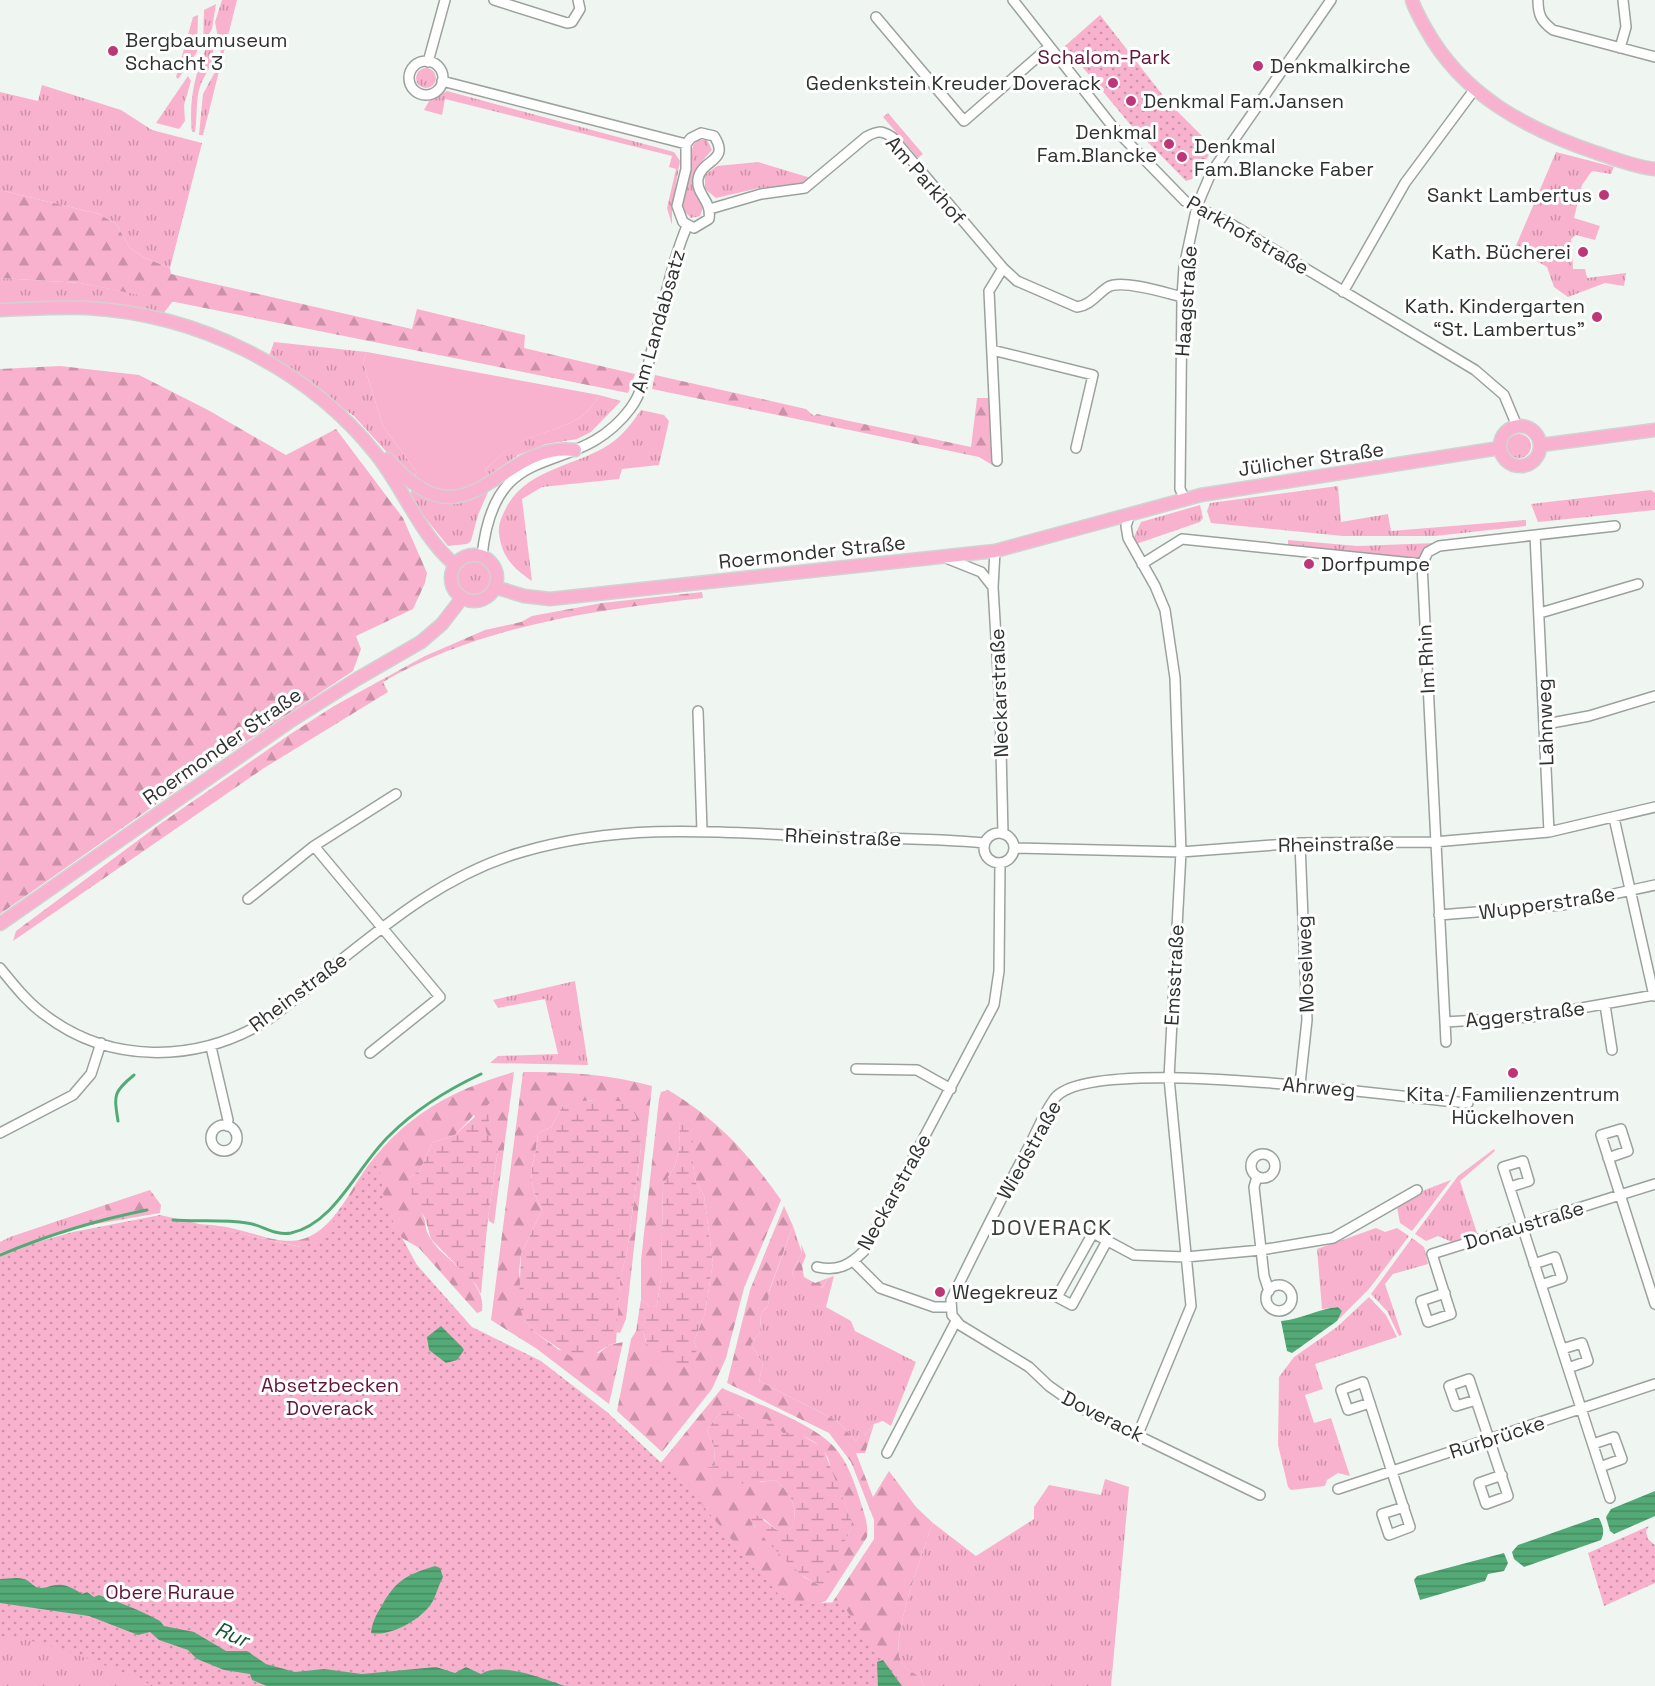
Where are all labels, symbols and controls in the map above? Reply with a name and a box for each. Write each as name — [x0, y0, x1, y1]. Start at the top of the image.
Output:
place label: Bergbaumuseum Schacht 3 — [125, 27, 288, 76]
marker: Bergbaumuseum Schacht 3 — [106, 44, 120, 58]
park label: Schalom-Park — [1037, 44, 1171, 70]
place label: Denkmalkirche — [1270, 53, 1411, 79]
marker: Denkmalkirche — [1251, 59, 1265, 73]
place label: Gedenkstein Kreuder Doverack — [806, 70, 1101, 96]
marker: Gedenkstein Kreuder Doverack — [1106, 76, 1120, 90]
place label: Denkmal Fam.Jansen — [1143, 88, 1344, 114]
marker: Denkmal Fam.Jansen — [1124, 94, 1138, 108]
place label: Denkmal Fam.Blancke — [1037, 119, 1157, 168]
street label: Am Parkhof — [880, 130, 972, 230]
place label: Denkmal Fam.Blancke Faber — [1194, 133, 1374, 182]
marker: Denkmal Fam.Blancke — [1162, 137, 1176, 151]
marker: Denkmal Fam.Blancke Faber — [1175, 150, 1189, 164]
place label: Sankt Lambertus — [1427, 182, 1592, 208]
marker: Sankt Lambertus — [1597, 188, 1611, 202]
street label: Parkhofstraße — [1182, 189, 1314, 281]
place label: Kath. Bücherei — [1431, 239, 1571, 265]
street label: Haagstraße — [1169, 245, 1203, 357]
marker: Kath. Bücherei — [1576, 245, 1590, 259]
street label: Am Landabsatz — [625, 246, 691, 396]
place label: Kath. Kindergarten “St. Lambertus” — [1405, 293, 1585, 342]
marker: Kath. Kindergarten “St. Lambertus” — [1590, 310, 1604, 324]
street label: Jülicher Straße — [1237, 436, 1385, 482]
street label: Roermonder Straße — [717, 529, 907, 575]
place label: Dorfpumpe — [1321, 551, 1430, 577]
marker: Dorfpumpe — [1302, 557, 1316, 571]
street label: Im Rhin — [1411, 624, 1441, 694]
street label: Neckarstraße — [984, 628, 1014, 758]
street label: Lahnweg — [1530, 678, 1560, 766]
street label: Roermonder Straße — [137, 681, 307, 811]
street label: Rheinstraße — [784, 822, 902, 852]
street label: Rheinstraße — [1278, 830, 1394, 858]
street label: Wupperstraße — [1477, 881, 1617, 925]
street label: Moselweg — [1290, 915, 1320, 1013]
street label: Emsstraße — [1158, 924, 1190, 1026]
street label: Rheinstraße — [244, 947, 352, 1037]
street label: Aggerstraße — [1464, 995, 1586, 1033]
marker: Kita / Familienzentrum Hückelhoven — [1506, 1066, 1520, 1080]
street label: Ahrweg — [1282, 1071, 1356, 1103]
place label: Kita / Familienzentrum Hückelhoven — [1406, 1081, 1620, 1130]
street label: Wiedstraße — [991, 1096, 1067, 1204]
street label: Neckarstraße — [851, 1129, 937, 1255]
street label: Donaustraße — [1461, 1194, 1587, 1256]
district label: DOVERACK — [991, 1213, 1113, 1241]
place label: Wegekreuz — [952, 1279, 1058, 1305]
marker: Wegekreuz — [933, 1285, 947, 1299]
park label: Absetzbecken Doverack — [261, 1372, 399, 1421]
street label: Doverack — [1058, 1384, 1149, 1448]
street label: Rurbrücke — [1446, 1409, 1548, 1465]
park label: Obere Ruraue — [105, 1579, 235, 1605]
water label: Rur — [211, 1615, 255, 1654]

